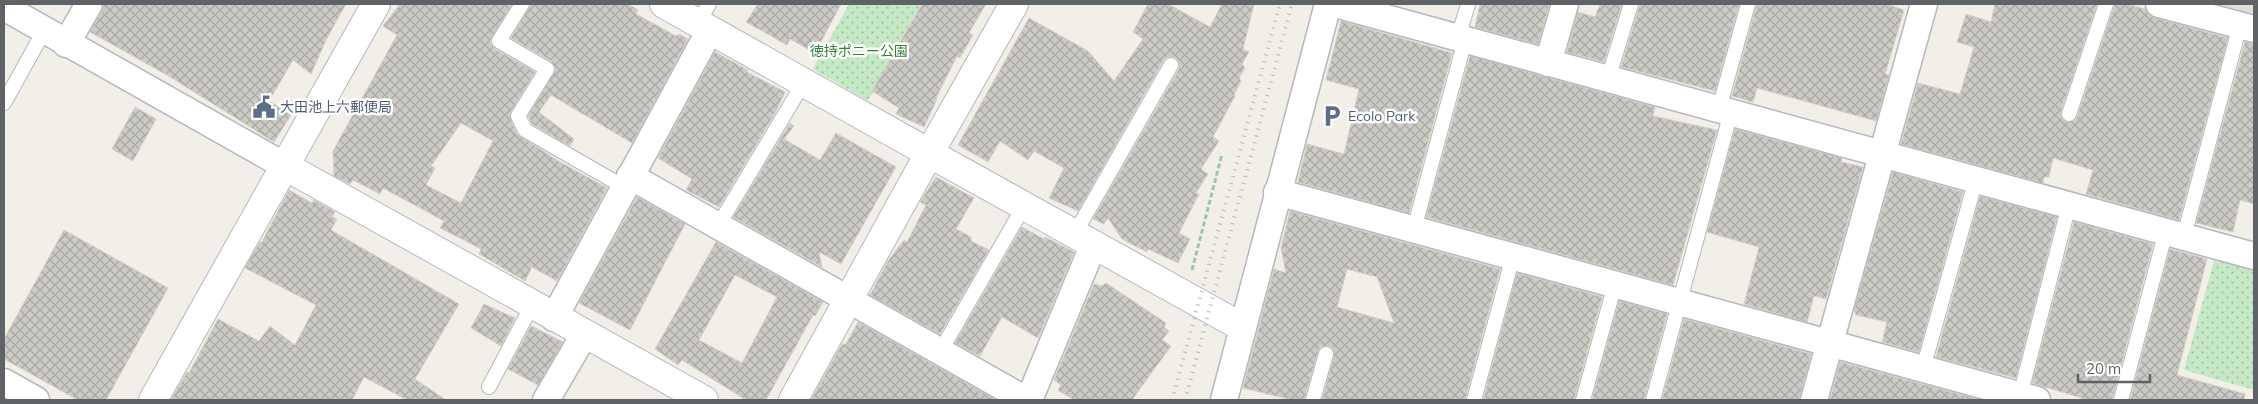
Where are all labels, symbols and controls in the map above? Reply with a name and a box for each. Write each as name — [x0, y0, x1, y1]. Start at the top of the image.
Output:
park label: 徳持ポニー公園 — [810, 42, 908, 60]
public building icon: 大田池上六郵便局 — [251, 94, 277, 120]
place label: 大田池上六郵便局 — [280, 98, 392, 116]
parking icon: Ecolo Park — [1319, 103, 1345, 129]
place label: Ecolo Park — [1348, 107, 1416, 125]
scale bar — [2078, 352, 2150, 384]
text: 20 m — [2086, 359, 2121, 378]

